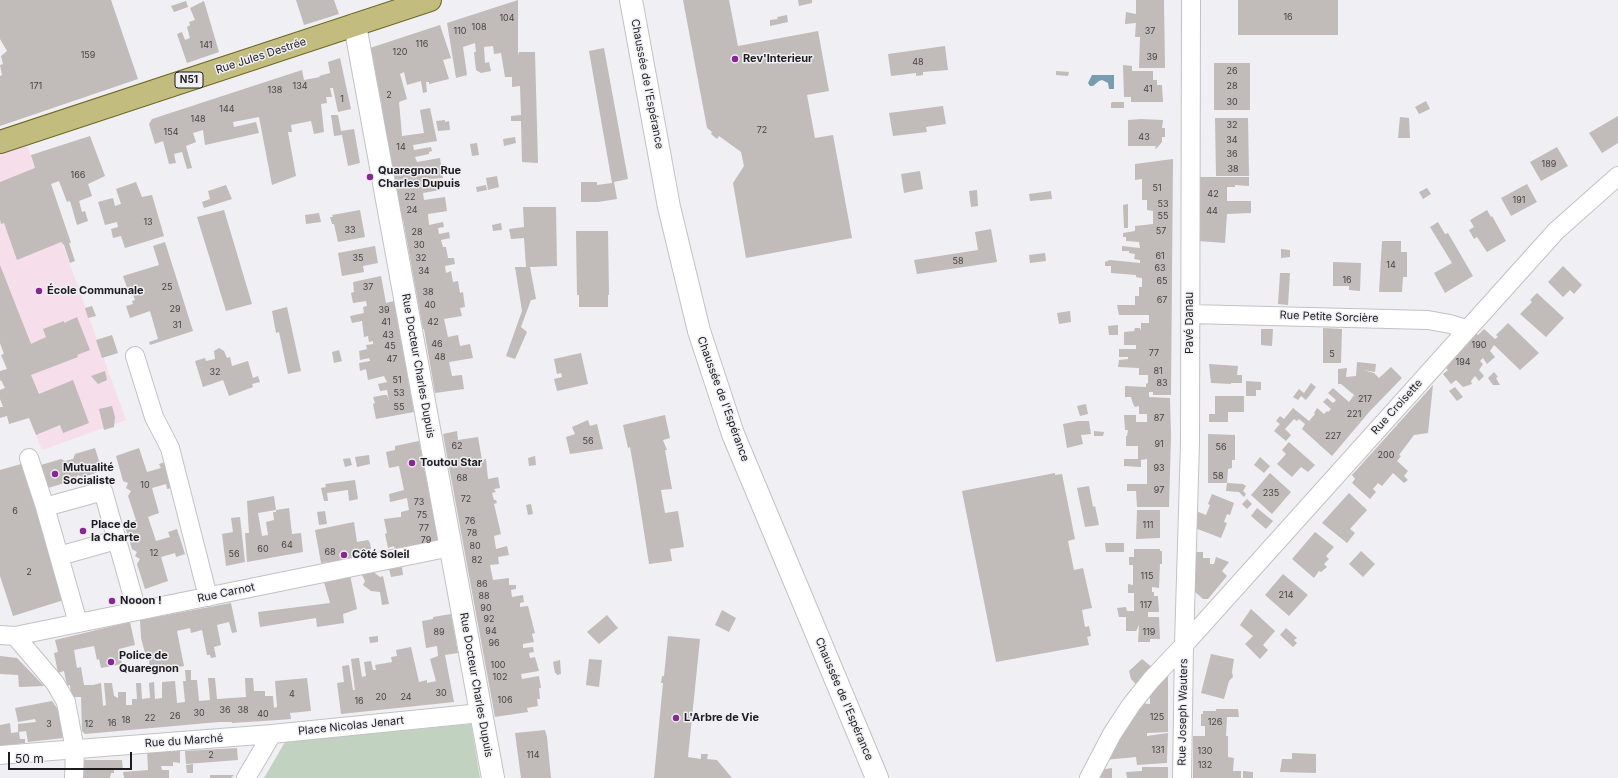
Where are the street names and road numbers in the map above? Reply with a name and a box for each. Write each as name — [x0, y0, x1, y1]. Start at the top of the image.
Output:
street label: Chaussée de l'Espérance — [628, 18, 666, 150]
street label: Rue Jules Destrée — [214, 35, 308, 77]
road number: N51 — [175, 72, 203, 88]
street label: Pavé Danau — [1183, 292, 1197, 354]
street label: Rue Docteur Charles Dupuis — [399, 293, 437, 439]
street label: Rue Petite Sorcière — [1279, 309, 1379, 325]
street label: Chaussée de l'Espérance — [694, 335, 752, 463]
street label: Rue Croisette — [1369, 377, 1425, 437]
street label: Rue Carnot — [196, 580, 256, 606]
street label: Rue Docteur Charles Dupuis — [457, 612, 495, 758]
street label: Chaussée de l'Espérance — [812, 636, 876, 762]
street label: Rue Joseph Wauters — [1175, 658, 1191, 766]
street label: Place Nicolas Jenart — [297, 714, 405, 738]
street label: Rue du Marché — [144, 732, 224, 750]

